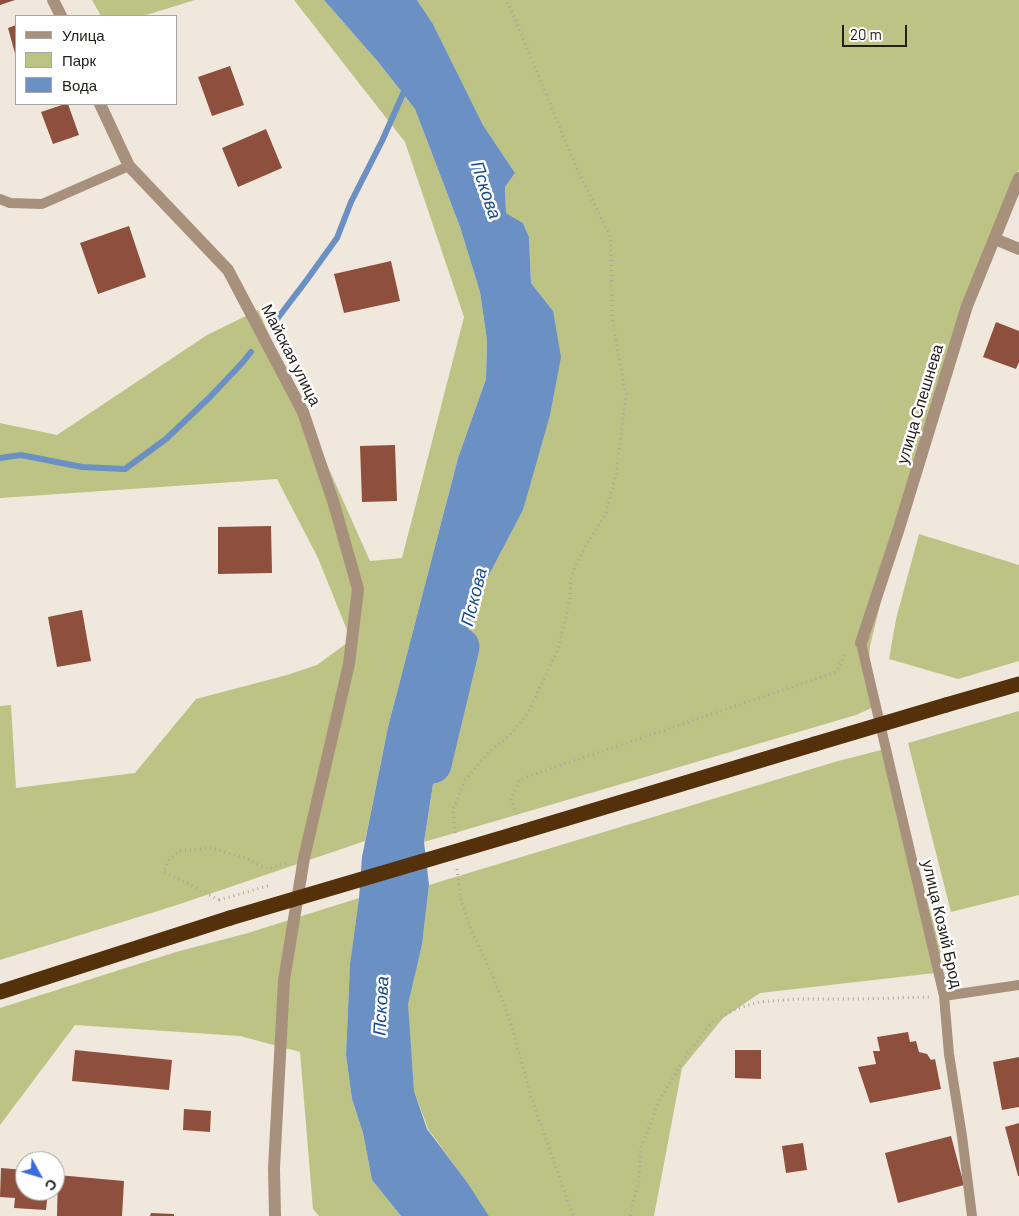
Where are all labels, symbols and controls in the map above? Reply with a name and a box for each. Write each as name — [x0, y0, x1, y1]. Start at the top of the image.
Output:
legend — [15, 15, 178, 105]
scale bar — [844, 15, 909, 47]
text: 20 m — [850, 25, 882, 43]
text: Улица — [62, 26, 105, 44]
text: Парк — [62, 51, 96, 69]
text: Вода — [62, 76, 97, 94]
water label: Пскова — [466, 158, 506, 222]
street label: Майская улица — [257, 301, 325, 409]
street label: улица Спешнева — [893, 342, 947, 466]
water label: Пскова — [456, 565, 492, 629]
street label: улица Козий Брод — [918, 858, 966, 990]
water label: Пскова — [369, 976, 393, 1036]
north arrow — [15, 1151, 65, 1201]
text: С — [41, 1176, 61, 1194]

